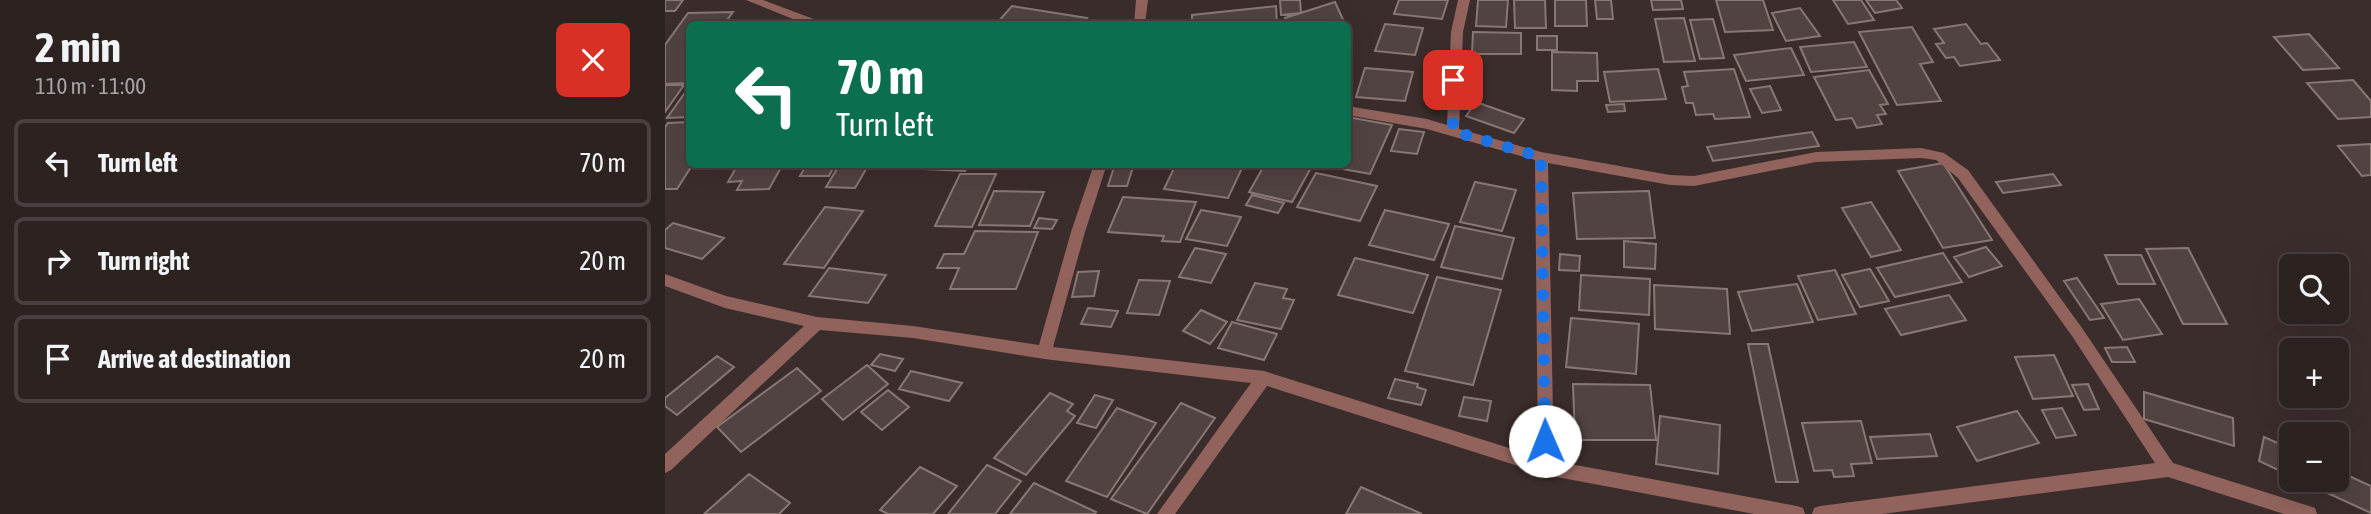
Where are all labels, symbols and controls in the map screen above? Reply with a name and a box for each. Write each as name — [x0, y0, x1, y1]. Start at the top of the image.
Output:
text: 2 min — [35, 23, 121, 71]
button: close — [556, 23, 630, 97]
text: 70 m — [836, 48, 924, 104]
icon: left — [721, 49, 812, 140]
pin — [1423, 50, 1483, 110]
icon: arrive — [1434, 61, 1472, 99]
text: 110 m · 11:00 — [35, 73, 146, 99]
text: Turn left — [836, 106, 934, 143]
icon: left — [39, 144, 77, 182]
text: Turn left — [98, 148, 178, 178]
text: 70 m — [579, 148, 626, 178]
icon: right — [39, 242, 77, 280]
text: Turn right — [98, 246, 189, 276]
text: 20 m — [579, 246, 626, 276]
map controls — [2279, 254, 2349, 492]
button: search — [2279, 254, 2349, 324]
button: + — [2279, 338, 2349, 408]
icon: arrive — [39, 340, 77, 378]
text: Arrive at destination — [98, 344, 291, 374]
text: 20 m — [579, 344, 626, 374]
position arrow — [1508, 404, 1582, 478]
button: − — [2279, 422, 2349, 492]

